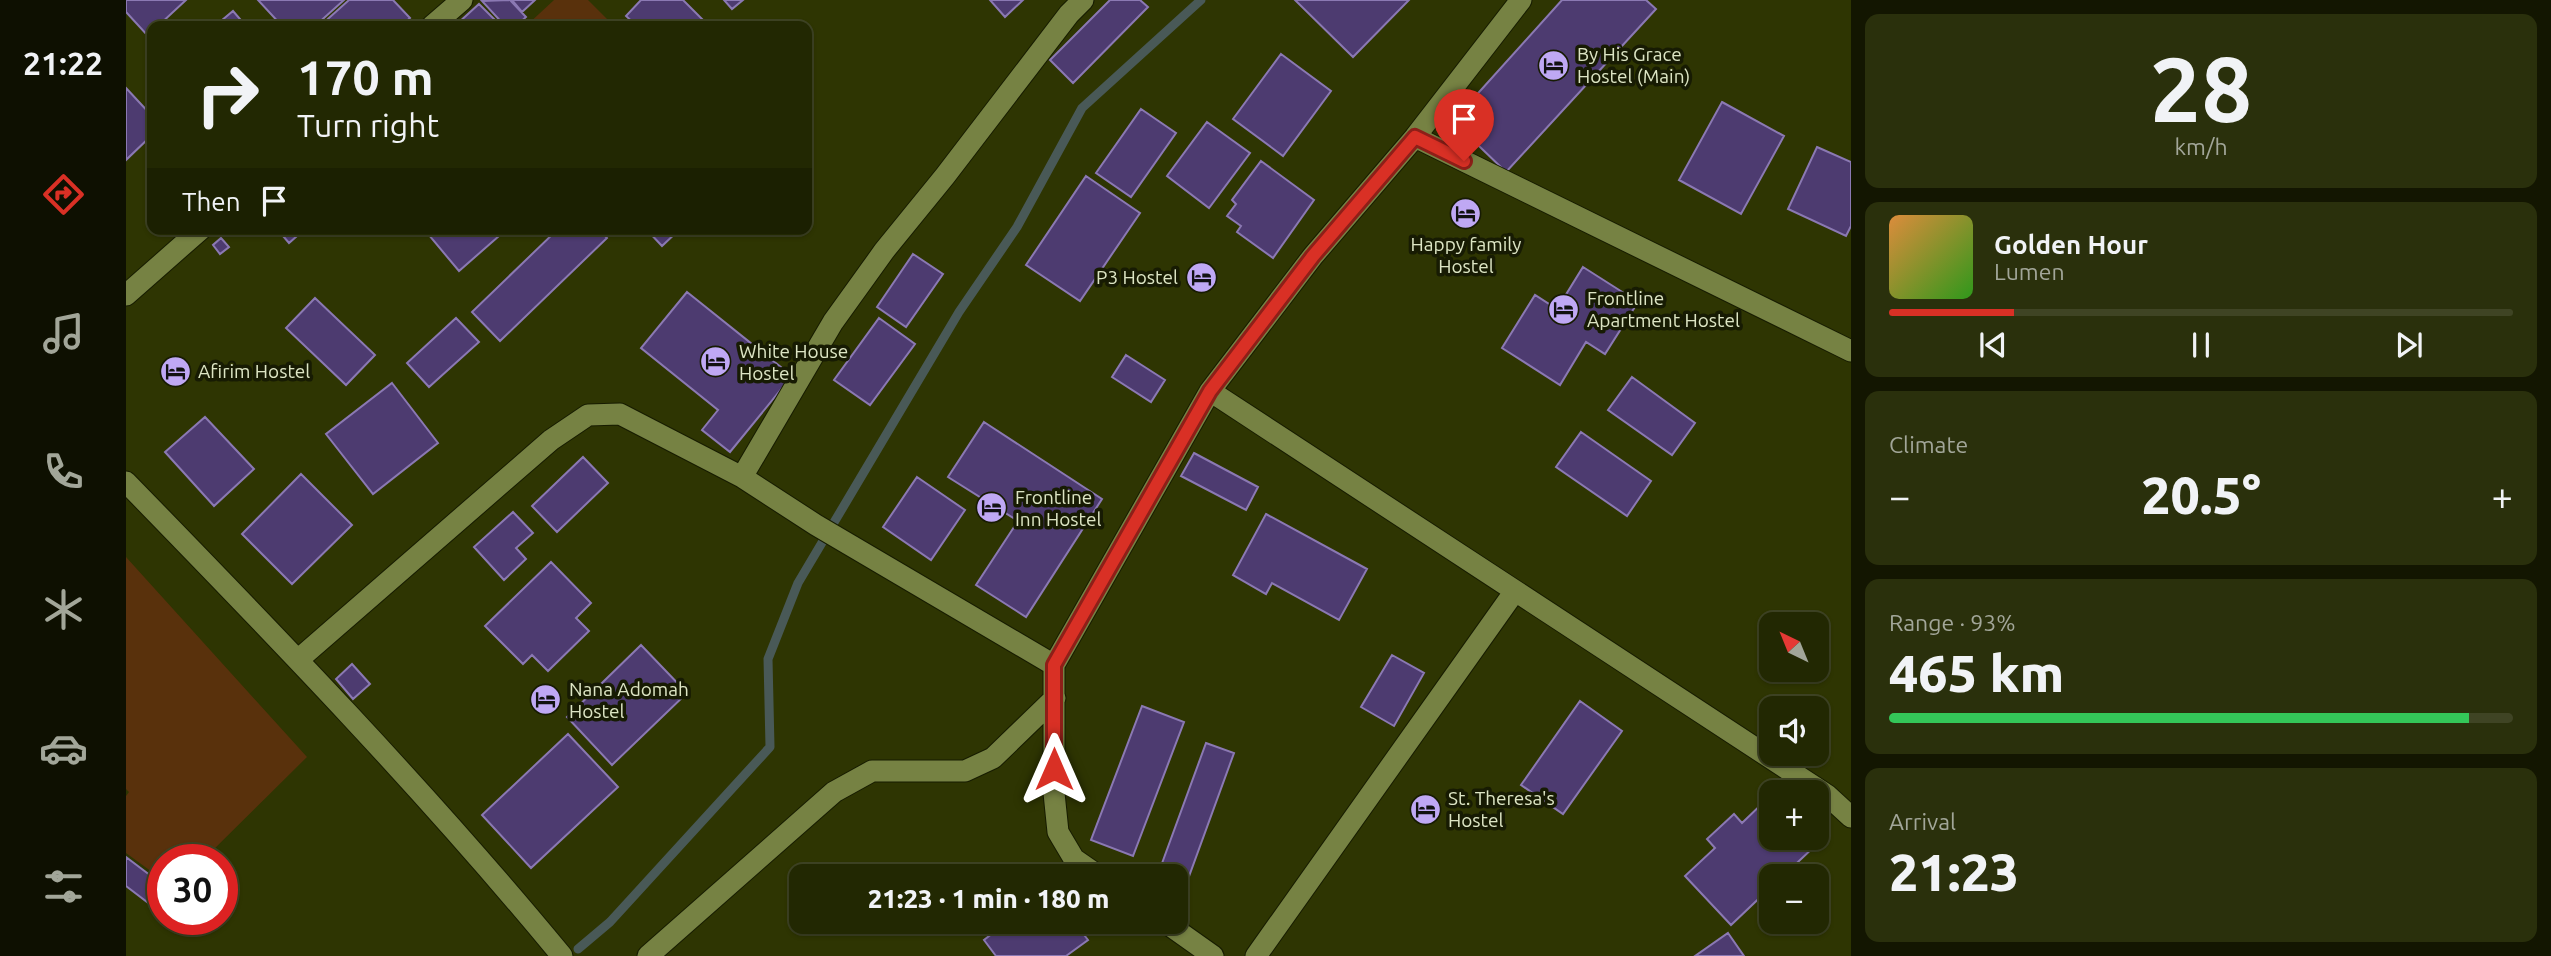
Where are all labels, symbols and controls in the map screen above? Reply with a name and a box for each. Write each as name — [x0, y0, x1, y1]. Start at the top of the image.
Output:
text: 28 — [2150, 37, 2252, 139]
place label: By His Grace Hostel (Main) — [1577, 43, 1690, 87]
text: 21:22 — [23, 45, 103, 81]
hotel icon: By His Grace Hostel (Main) — [1537, 48, 1571, 82]
icon: right — [182, 49, 273, 140]
text: 170 m — [297, 49, 434, 104]
pin — [1434, 89, 1494, 161]
icon: arrive — [1445, 100, 1483, 138]
text: Turn right — [297, 107, 439, 143]
text: km/h — [2174, 134, 2228, 159]
icon: directions — [39, 170, 88, 219]
icon: arrive — [255, 182, 293, 220]
text: Then — [182, 187, 241, 216]
hotel icon: Happy family Hostel — [1449, 196, 1483, 230]
text: Golden Hour — [1994, 230, 2148, 259]
place label: Happy family Hostel — [1411, 233, 1521, 277]
text: Lumen — [1994, 259, 2065, 284]
hotel icon: P3 Hostel — [1184, 260, 1218, 294]
place label: P3 Hostel — [1096, 266, 1178, 288]
place label: Frontline Apartment Hostel — [1587, 287, 1740, 331]
hotel icon: Frontline Apartment Hostel — [1547, 292, 1581, 326]
icon: music — [39, 309, 88, 358]
icon: previous — [1974, 326, 2012, 364]
icon: pause — [2182, 326, 2220, 364]
icon: next — [2390, 326, 2428, 364]
place label: White House Hostel — [739, 340, 848, 384]
hotel icon: White House Hostel — [699, 345, 733, 379]
hotel icon: Afirim Hostel — [158, 354, 192, 388]
place label: Afirim Hostel — [198, 360, 310, 382]
text: Climate — [1889, 432, 1968, 457]
icon: phone — [39, 447, 88, 496]
text: 20.5° — [2141, 466, 2261, 524]
text: − — [1889, 475, 1910, 517]
text: + — [2492, 475, 2513, 517]
place label: Frontline Inn Hostel — [1015, 486, 1101, 530]
hotel icon: Frontline Inn Hostel — [975, 491, 1009, 525]
icon: climate — [39, 585, 88, 634]
text: Range · 93% — [1889, 610, 2016, 635]
north arrow — [1759, 612, 1829, 682]
map controls — [1759, 612, 1829, 934]
text: 465 km — [1889, 644, 2064, 702]
place label: Nana Adomah Hostel — [569, 678, 689, 722]
hotel icon: Nana Adomah Hostel — [529, 683, 563, 717]
button: sound — [1759, 696, 1829, 766]
icon: car — [39, 724, 88, 773]
position arrow — [1017, 732, 1091, 806]
button: + — [1759, 780, 1829, 850]
place label: St. Theresa's Hostel — [1448, 787, 1555, 831]
hotel icon: St. Theresa's Hostel — [1408, 792, 1442, 826]
text: Arrival — [1889, 809, 1956, 834]
text: 21:23 — [1889, 843, 2019, 901]
speed limit sign: 30 — [147, 844, 238, 935]
icon: filters — [39, 862, 88, 911]
button: − — [1759, 864, 1829, 934]
text: 21:23 · 1 min · 180 m — [868, 884, 1109, 913]

